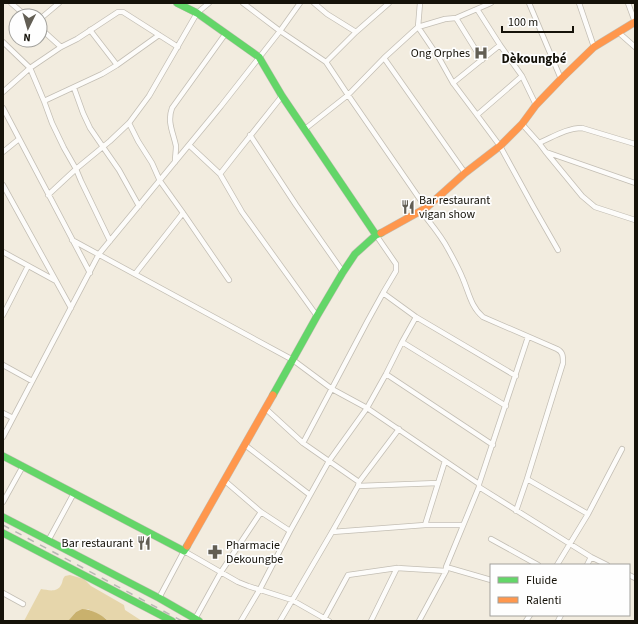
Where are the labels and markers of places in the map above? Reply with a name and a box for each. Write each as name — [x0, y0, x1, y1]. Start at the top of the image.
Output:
place label: Ong Orphes — [411, 45, 470, 62]
hospital icon: Ong Orphes — [473, 45, 489, 61]
place label: Bar restaurant vigan show — [419, 192, 490, 223]
restaurant icon: Bar restaurant vigan show — [400, 199, 416, 215]
place label: Bar restaurant — [62, 535, 133, 552]
restaurant icon: Bar restaurant — [136, 535, 152, 551]
place label: Pharmacie Dekoungbe — [226, 537, 283, 568]
pharmacy icon: Pharmacie Dekoungbe — [207, 544, 223, 560]

